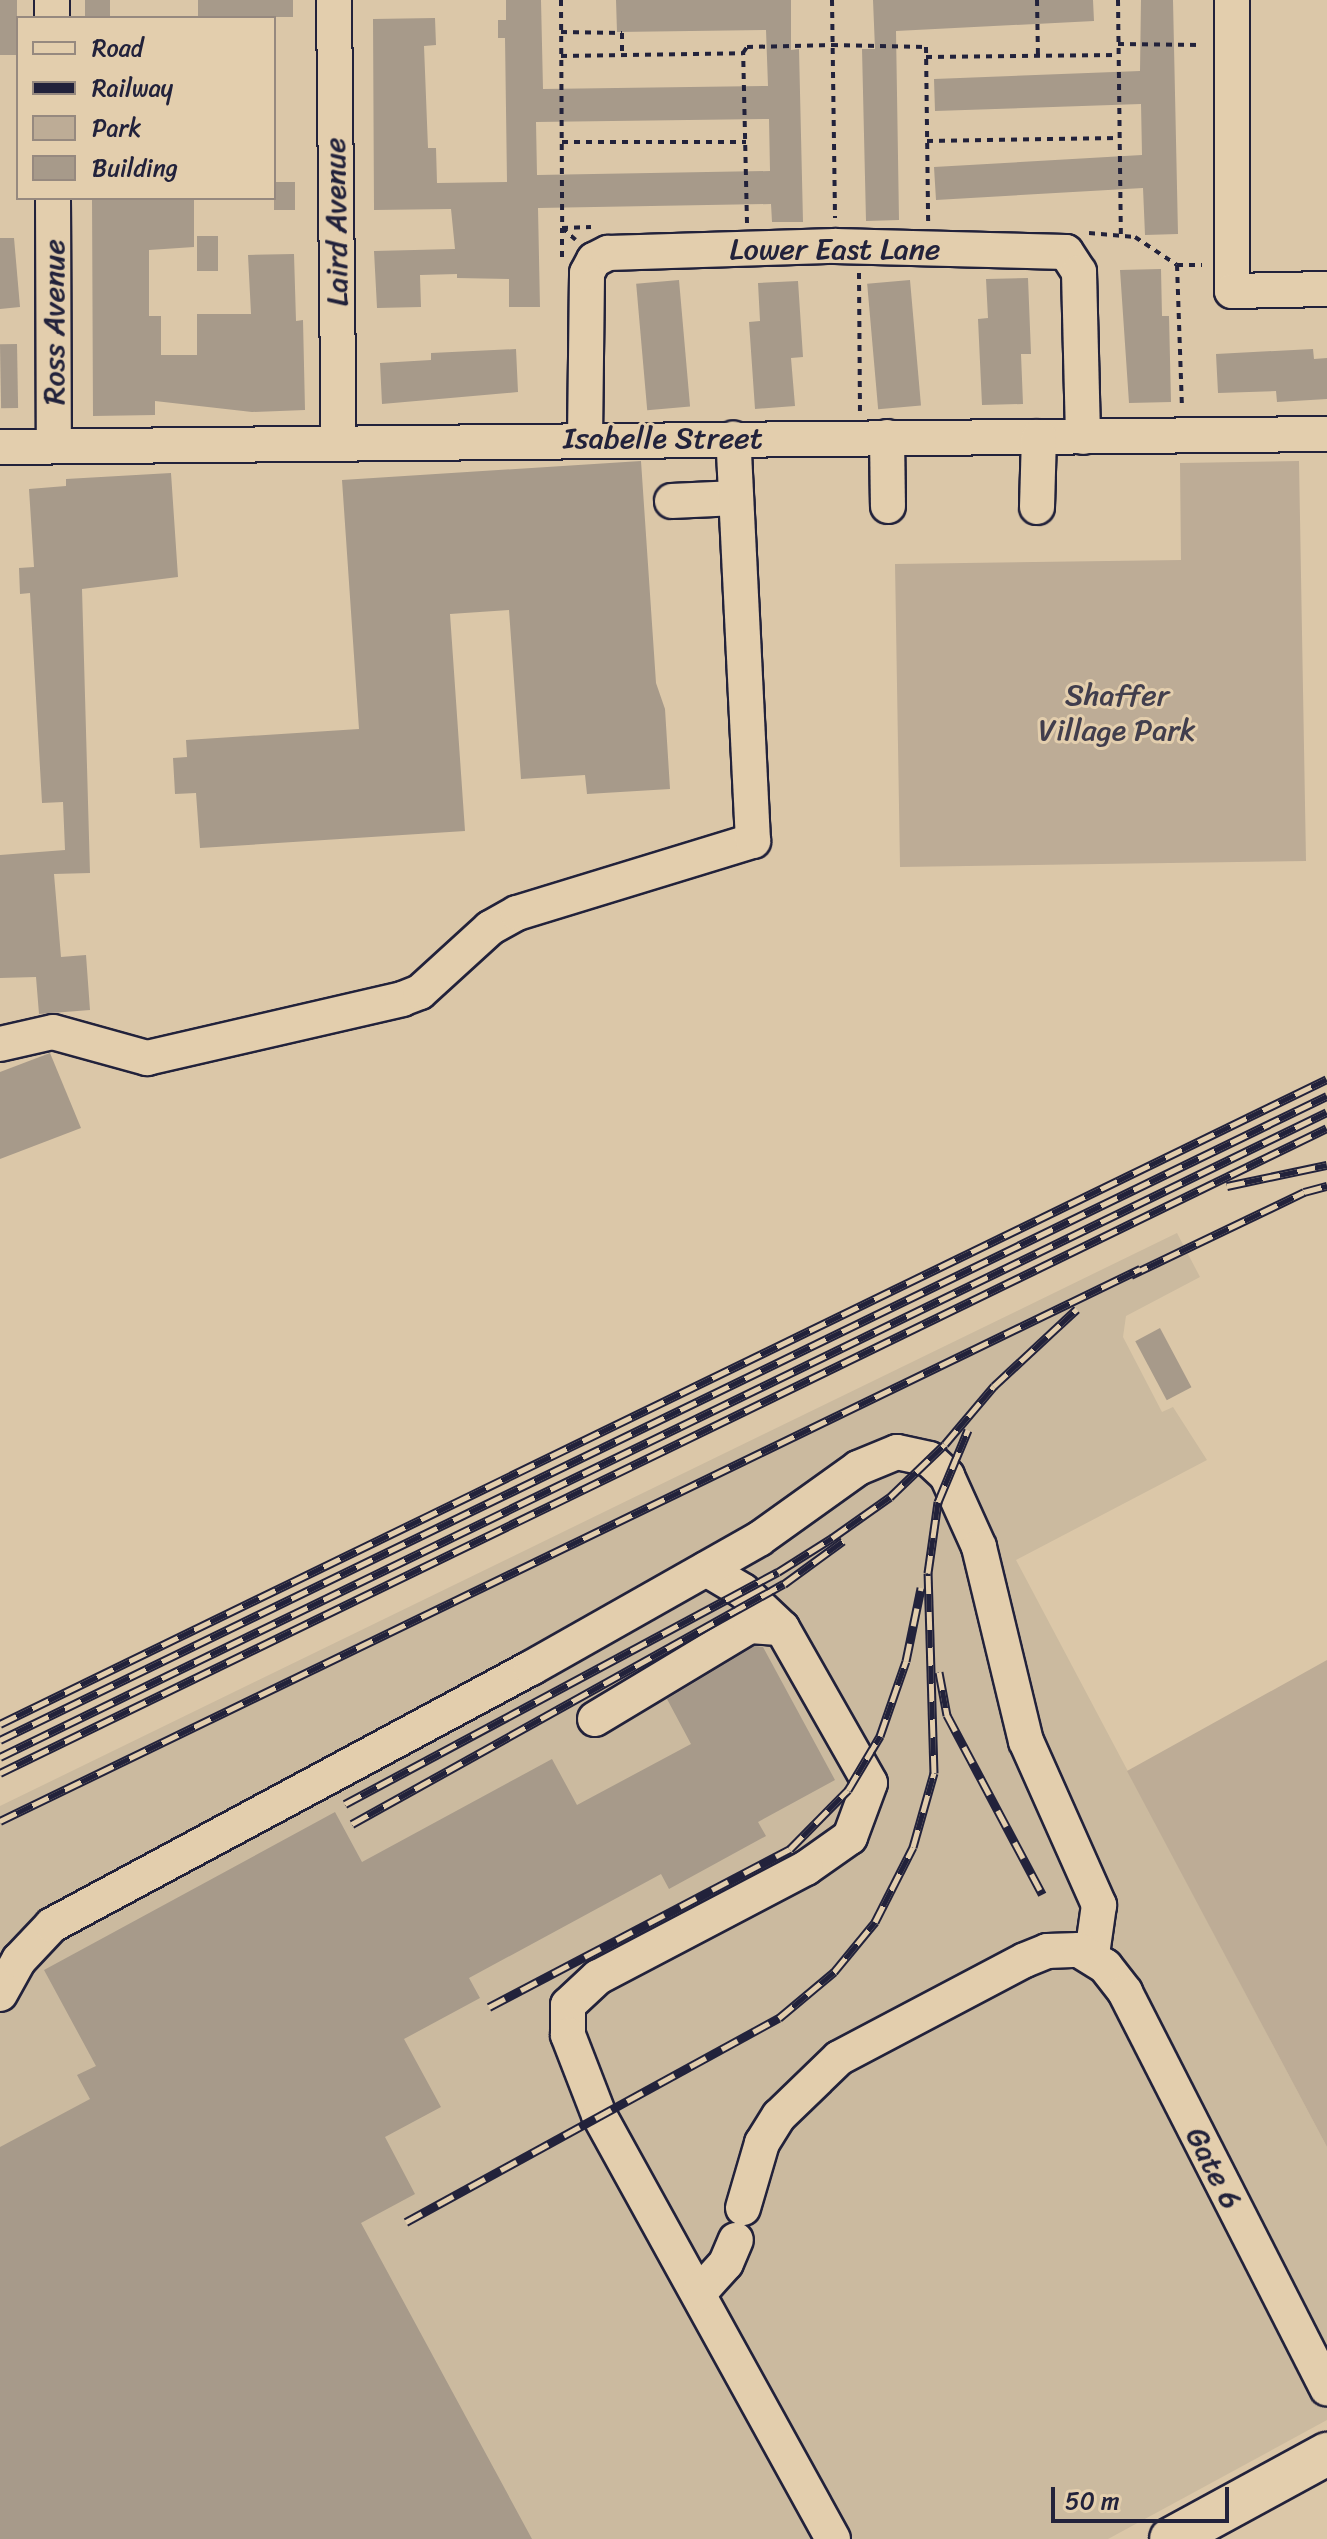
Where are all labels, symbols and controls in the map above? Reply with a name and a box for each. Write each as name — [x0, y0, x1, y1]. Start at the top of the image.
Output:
legend — [16, 16, 276, 200]
text: Road — [92, 27, 143, 69]
text: Railway — [92, 67, 173, 109]
text: Park — [92, 107, 141, 149]
street label: Laird Avenue — [317, 137, 355, 307]
text: Building — [92, 147, 178, 189]
street label: Lower East Lane — [729, 231, 941, 267]
street label: Ross Avenue — [36, 240, 72, 404]
street label: Isabelle Street — [564, 420, 762, 456]
park label: Shaffer Village Park — [1038, 677, 1196, 748]
street label: Gate 6 — [1178, 2121, 1250, 2215]
scale bar — [1055, 2471, 1233, 2521]
text: 50 m — [1065, 2480, 1120, 2522]

